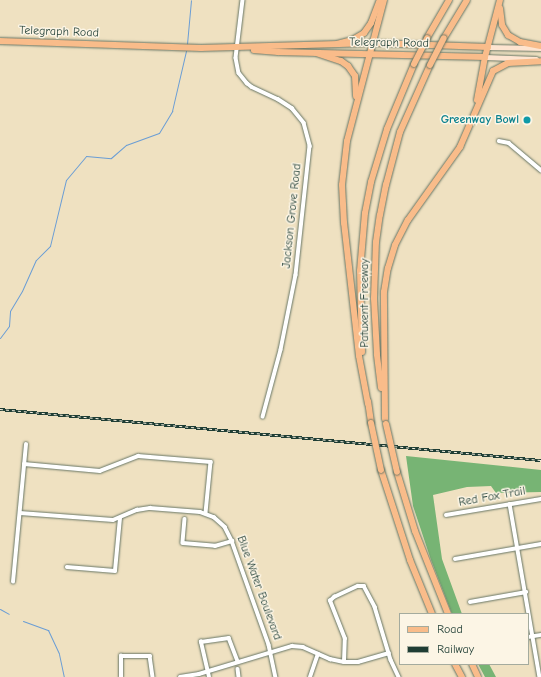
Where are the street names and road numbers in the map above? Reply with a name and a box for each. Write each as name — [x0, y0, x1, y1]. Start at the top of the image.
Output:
street label: Telegraph Road — [19, 23, 99, 41]
street label: Telegraph Road — [349, 35, 429, 51]
street label: Jackson Grove Road — [279, 163, 305, 269]
street label: Patuxent Freeway — [358, 258, 372, 348]
street label: Red Fox Trail — [457, 484, 527, 510]
street label: Blue Water Boulevard — [233, 534, 285, 642]

